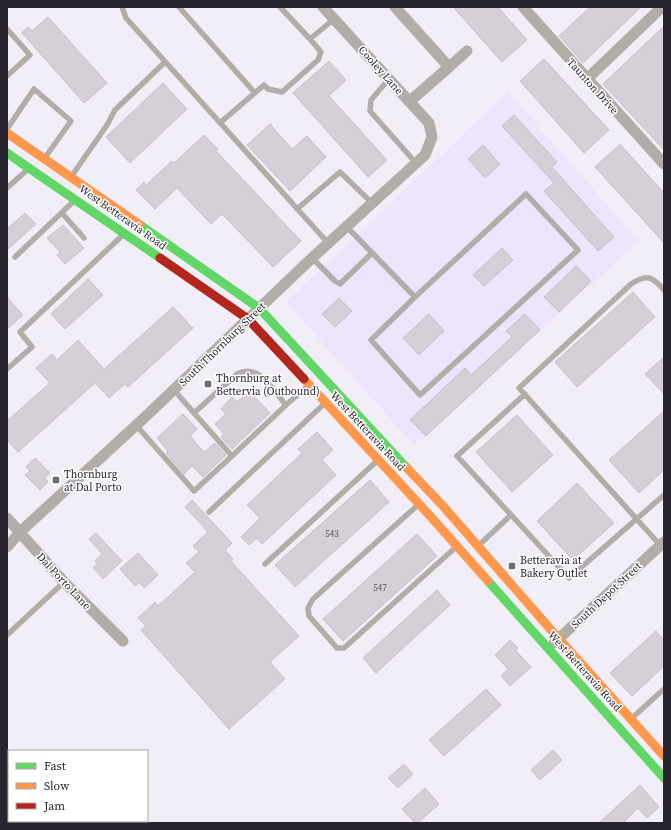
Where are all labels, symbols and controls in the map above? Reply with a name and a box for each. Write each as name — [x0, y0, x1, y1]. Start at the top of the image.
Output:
street label: Cooley Lane — [355, 43, 407, 98]
street label: Taunton Drive — [564, 55, 622, 118]
street label: West Betteravia Road — [76, 182, 170, 254]
street label: South Thornburg Street — [176, 299, 269, 390]
place label: Thornburg at Bettervia (Outbound) — [216, 371, 320, 399]
marker: Thornburg at Bettervia (Outbound) — [203, 379, 213, 389]
street label: West Betteravia Road — [327, 388, 409, 475]
place label: Thornburg at Dal Porto — [64, 467, 122, 495]
marker: Thornburg at Dal Porto — [51, 475, 61, 485]
house number: 543 — [325, 528, 339, 540]
street label: Dal Porto Lane — [33, 550, 94, 613]
place label: Betteravia at Bakery Outlet — [520, 553, 588, 581]
street label: South Depot Street — [568, 559, 645, 632]
marker: Betteravia at Bakery Outlet — [507, 561, 517, 571]
house number: 547 — [373, 582, 387, 594]
street label: West Betteravia Road — [544, 628, 625, 715]
legend — [8, 750, 148, 822]
text: Fast — [44, 758, 66, 774]
text: Slow — [44, 778, 70, 794]
text: Jam — [43, 798, 65, 814]

